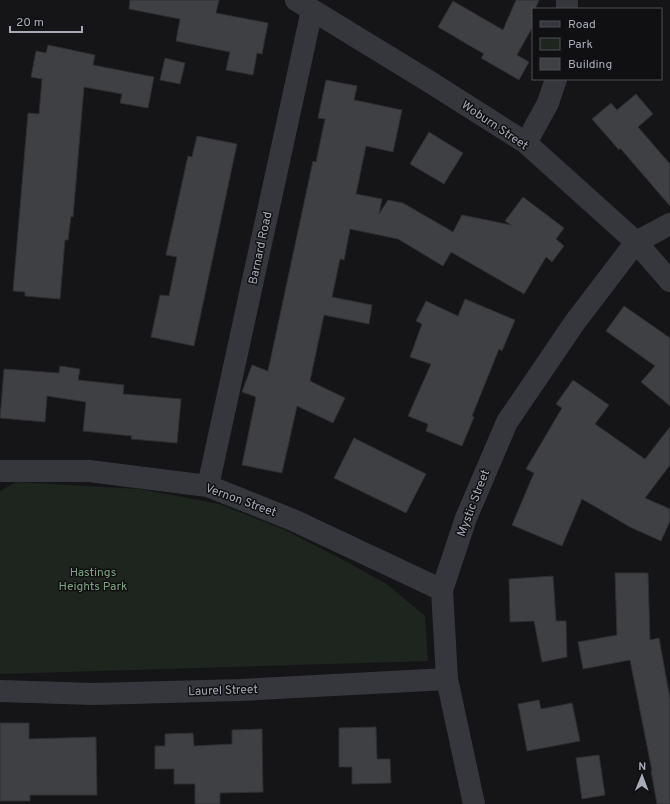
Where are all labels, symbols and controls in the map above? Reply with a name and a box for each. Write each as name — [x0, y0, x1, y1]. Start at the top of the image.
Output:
scale bar — [10, 8, 82, 34]
legend — [532, 8, 662, 80]
text: 20 m — [16, 15, 44, 31]
text: Road — [568, 17, 596, 33]
text: Park — [568, 37, 593, 53]
text: Building — [568, 57, 612, 73]
street label: Woburn Street — [458, 98, 531, 154]
street label: Barnard Road — [245, 210, 277, 286]
street label: Mystic Street — [454, 468, 494, 539]
street label: Vernon Street — [203, 481, 278, 521]
park label: Hastings Heights Park — [59, 565, 127, 595]
street label: Laurel Street — [188, 682, 258, 700]
north arrow — [622, 756, 662, 796]
text: N — [638, 760, 646, 774]

